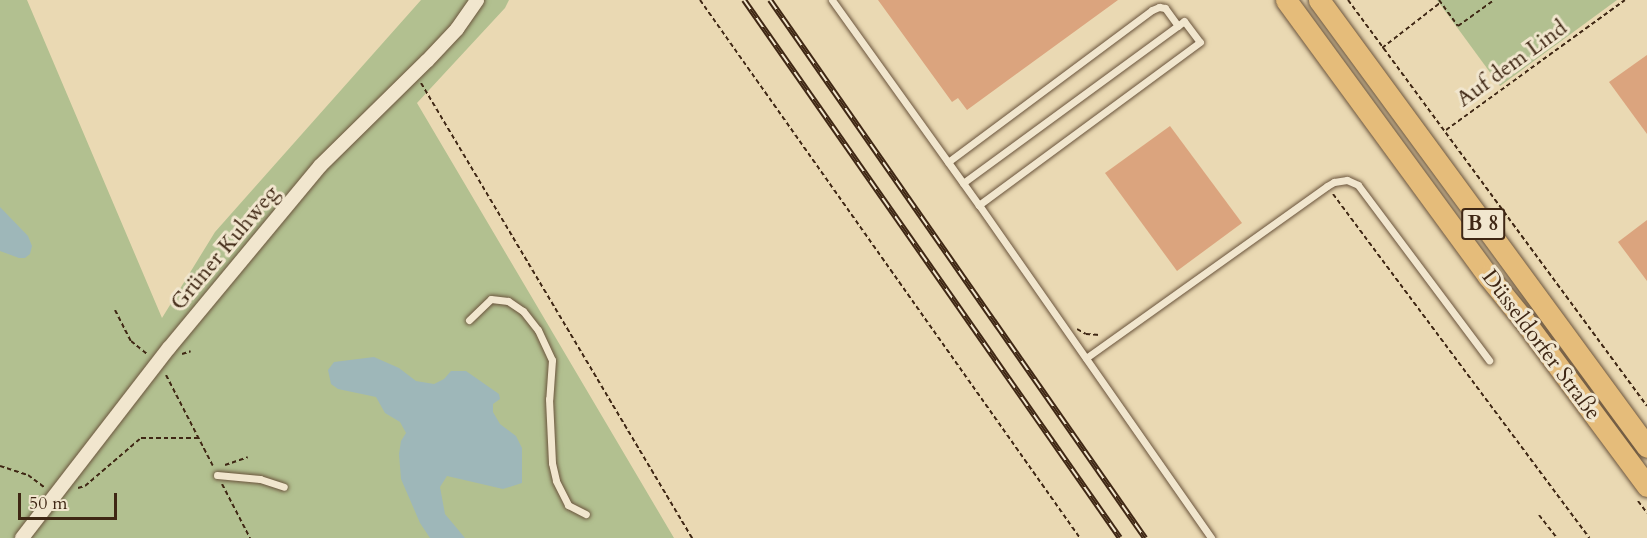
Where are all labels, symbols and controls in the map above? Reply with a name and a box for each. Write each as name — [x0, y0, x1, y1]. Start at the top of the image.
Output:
street label: Auf dem Lind — [1452, 15, 1572, 113]
street label: Grüner Kuhweg — [165, 180, 285, 316]
road number: B 8 — [1460, 206, 1506, 242]
street label: Düsseldorfer Straße — [1476, 265, 1606, 425]
scale bar — [21, 481, 120, 519]
text: 50 m — [29, 491, 68, 516]

